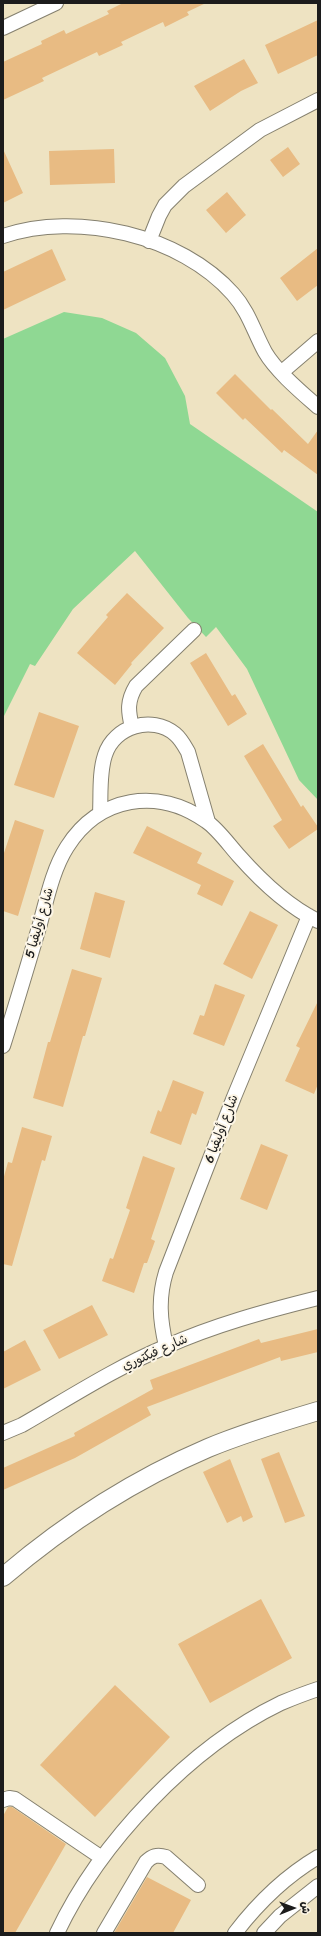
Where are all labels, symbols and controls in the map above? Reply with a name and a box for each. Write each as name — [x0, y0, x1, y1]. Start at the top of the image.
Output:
street label: شارع أوليفيا 5 — [22, 886, 58, 960]
street label: شارع أوليفيا 6 — [202, 1093, 242, 1165]
street label: شارع فيكتوري — [120, 1332, 190, 1374]
north arrow — [273, 1888, 313, 1928]
text: ش — [296, 1902, 315, 1914]

